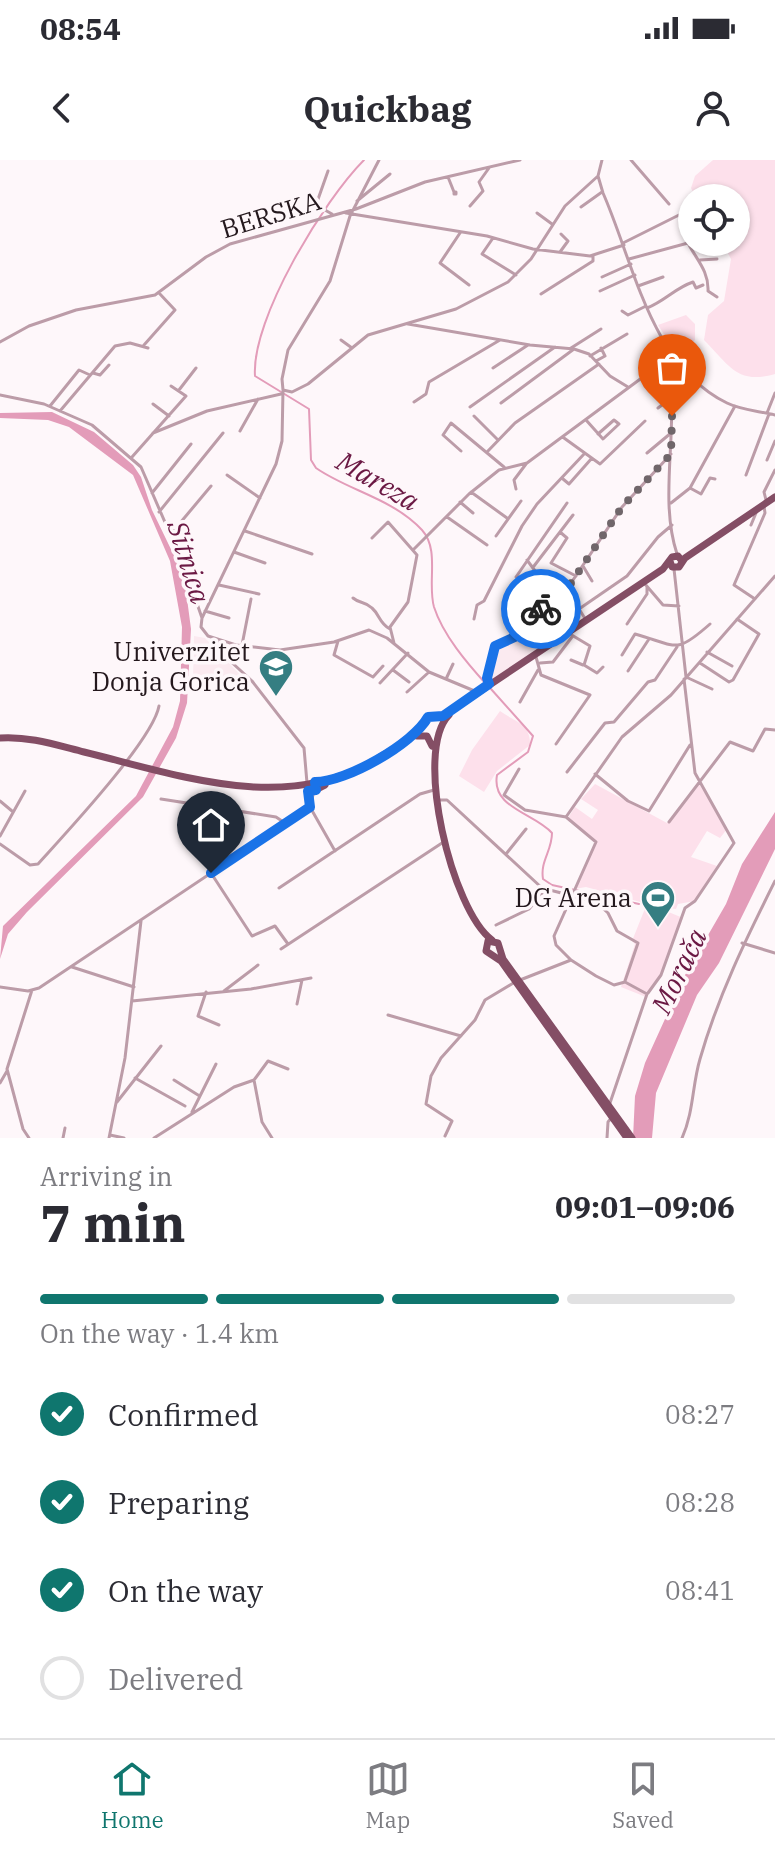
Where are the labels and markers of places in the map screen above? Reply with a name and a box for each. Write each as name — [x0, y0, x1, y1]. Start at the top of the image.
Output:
pin — [638, 334, 706, 416]
place label: Univerzitet Donja Gorica — [92, 634, 250, 698]
school or university icon: Univerzitet Donja Gorica — [257, 648, 295, 698]
pin — [177, 791, 245, 873]
sports icon: DG Arena — [639, 879, 677, 929]
place label: DG Arena — [515, 880, 632, 914]

